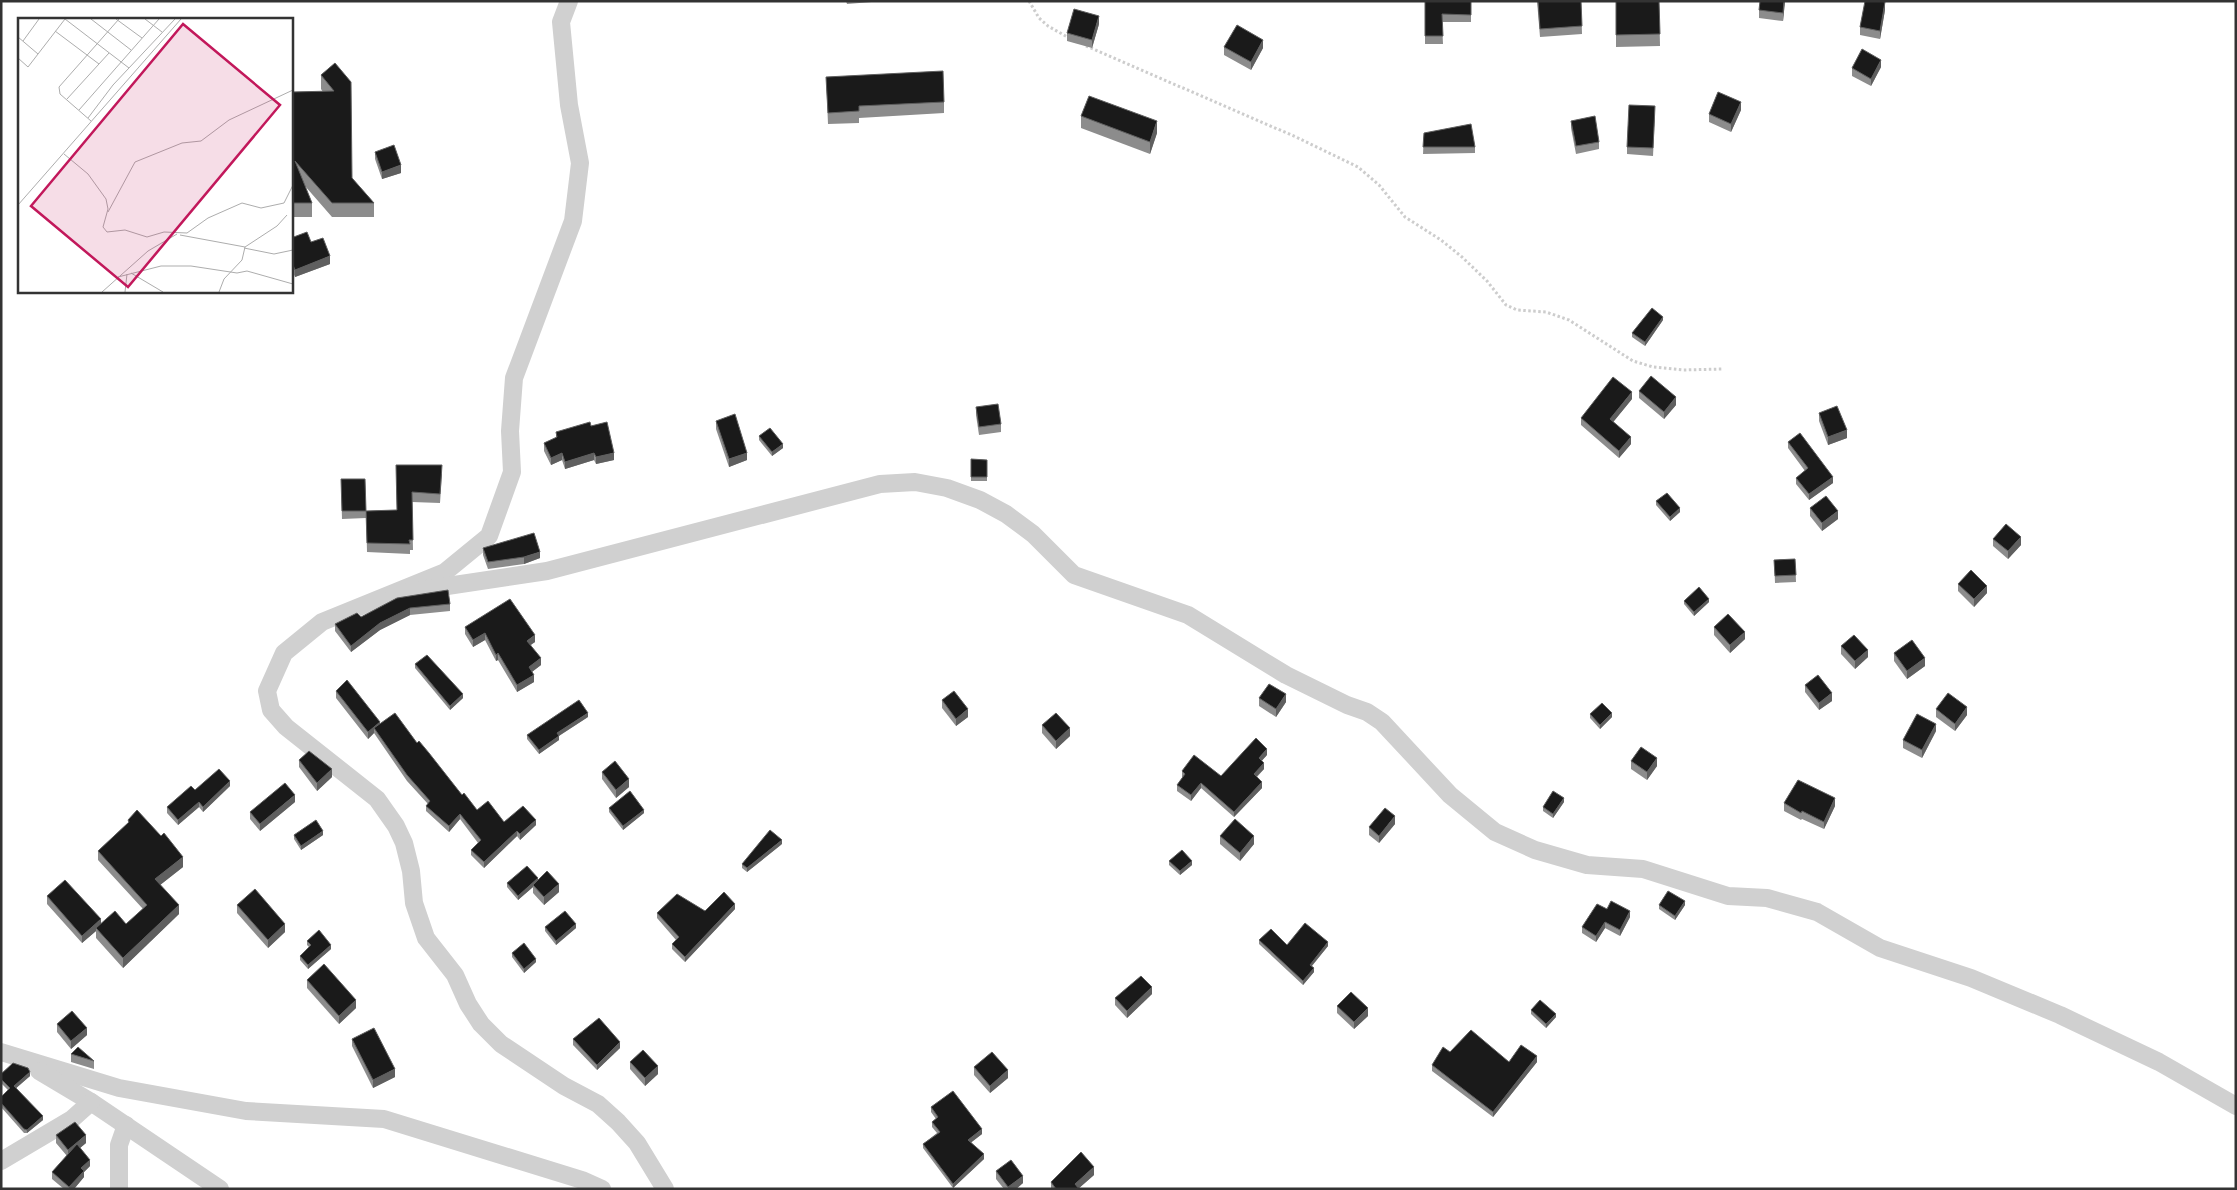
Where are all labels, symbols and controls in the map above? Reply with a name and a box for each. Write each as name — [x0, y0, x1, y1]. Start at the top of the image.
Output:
inset map — [18, 18, 292, 292]

